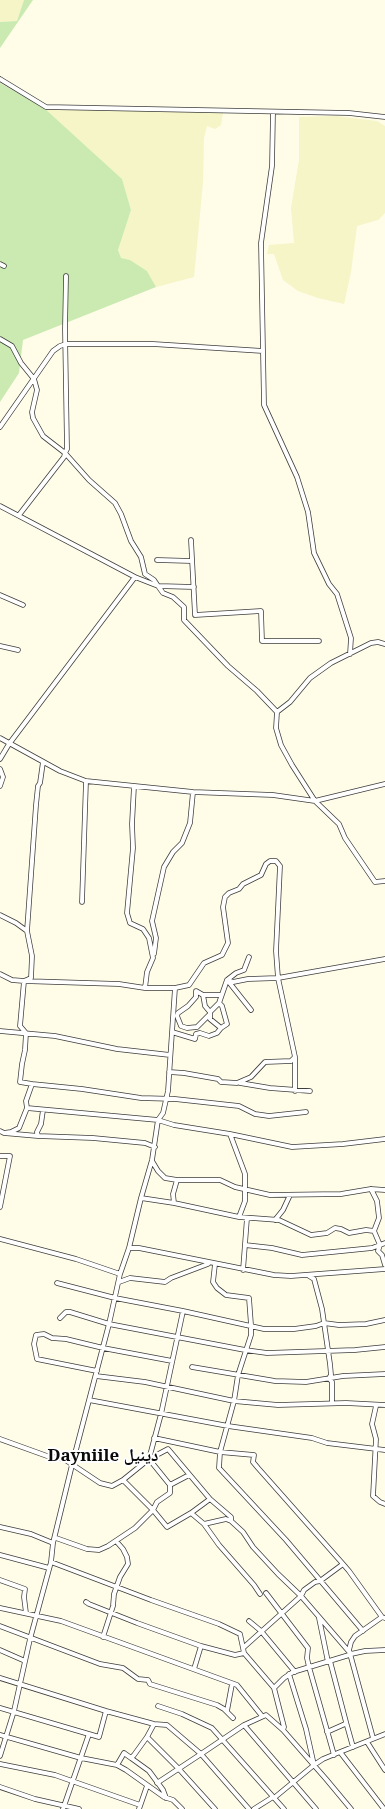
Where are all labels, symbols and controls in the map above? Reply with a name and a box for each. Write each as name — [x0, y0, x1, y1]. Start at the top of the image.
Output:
district label: Dayniile دينيل — [48, 1446, 158, 1466]

